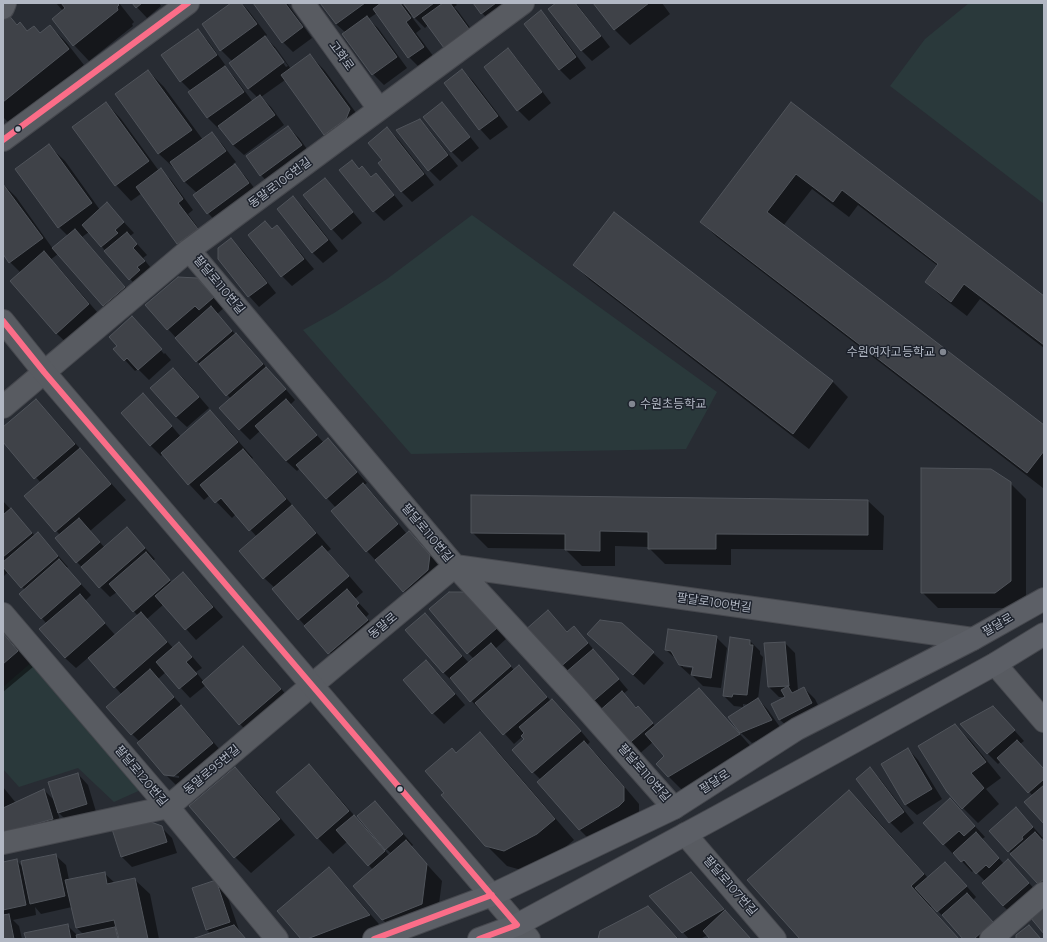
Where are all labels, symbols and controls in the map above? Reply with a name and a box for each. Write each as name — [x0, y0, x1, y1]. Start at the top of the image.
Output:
street label: 고화로 — [325, 38, 357, 74]
unlabelled marker — [13, 124, 23, 134]
street label: 동말로106번길 — [246, 155, 314, 211]
street label: 팔달로110번길 — [190, 253, 248, 317]
place label: 수원여자고등학교 — [847, 345, 935, 359]
marker: 수원여자고등학교 — [938, 347, 948, 357]
place label: 수원초등학교 — [640, 397, 706, 411]
marker: 수원초등학교 — [627, 399, 637, 409]
street label: 팔달로110번길 — [398, 501, 456, 565]
street label: 팔달로100번길 — [676, 591, 752, 615]
street label: 동말로 — [366, 610, 400, 642]
street label: 팔달로 — [980, 610, 1016, 640]
street label: 팔달로110번길 — [615, 741, 673, 805]
street label: 동말로95번길 — [181, 742, 243, 798]
street label: 팔달로120번길 — [112, 743, 170, 809]
street label: 팔달로 — [697, 767, 733, 797]
unlabelled marker — [395, 784, 405, 794]
street label: 팔달로107번길 — [700, 853, 760, 919]

